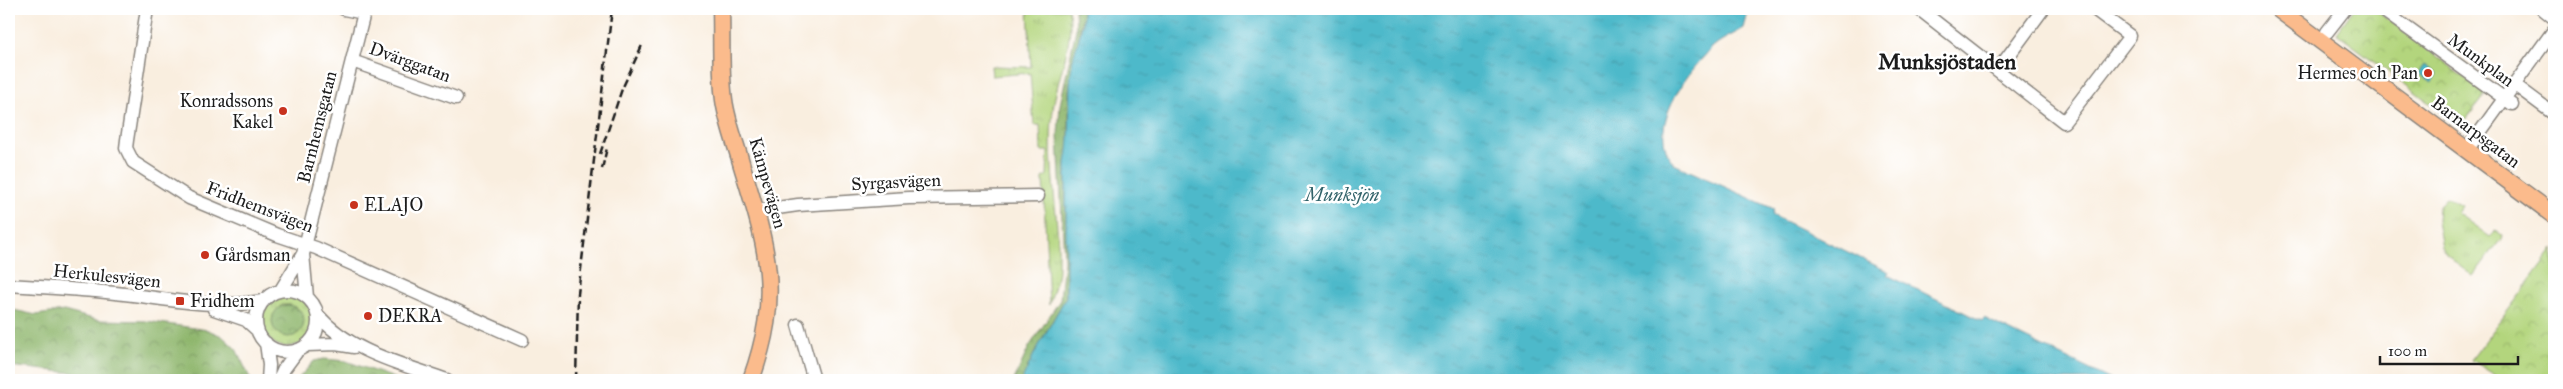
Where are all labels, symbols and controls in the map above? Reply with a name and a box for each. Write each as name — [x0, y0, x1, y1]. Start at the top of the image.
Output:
street label: Munkplan — [2443, 28, 2519, 92]
street label: Dvärggatan — [366, 37, 454, 88]
district label: Munksjöstaden — [1878, 48, 2016, 75]
place label: Hermes och Pan — [2297, 62, 2418, 84]
marker: Hermes och Pan — [2422, 67, 2434, 79]
street label: Barnhemsgatan — [292, 68, 343, 186]
place label: Konradssons Kakel — [180, 90, 273, 133]
street label: Barnarpsgatan — [2427, 91, 2525, 174]
marker: Konradssons Kakel — [277, 105, 289, 117]
street label: Kämpevägen — [744, 135, 792, 232]
street label: Syrgasvägen — [851, 169, 942, 196]
street label: Fridhemsvägen — [203, 176, 317, 239]
water label: Munksjön — [1303, 183, 1379, 206]
place label: ELAJO — [364, 194, 423, 217]
marker: ELAJO — [348, 199, 360, 211]
place label: Gårdsman — [215, 244, 291, 266]
marker: Gårdsman — [199, 249, 211, 261]
street label: Herkulesvägen — [52, 259, 162, 294]
place label: Fridhem — [190, 290, 255, 312]
marker: Fridhem — [174, 295, 186, 307]
place label: DEKRA — [378, 305, 442, 327]
marker: DEKRA — [362, 310, 374, 322]
scale bar — [2380, 334, 2518, 366]
text: 100 m — [2388, 342, 2428, 360]

